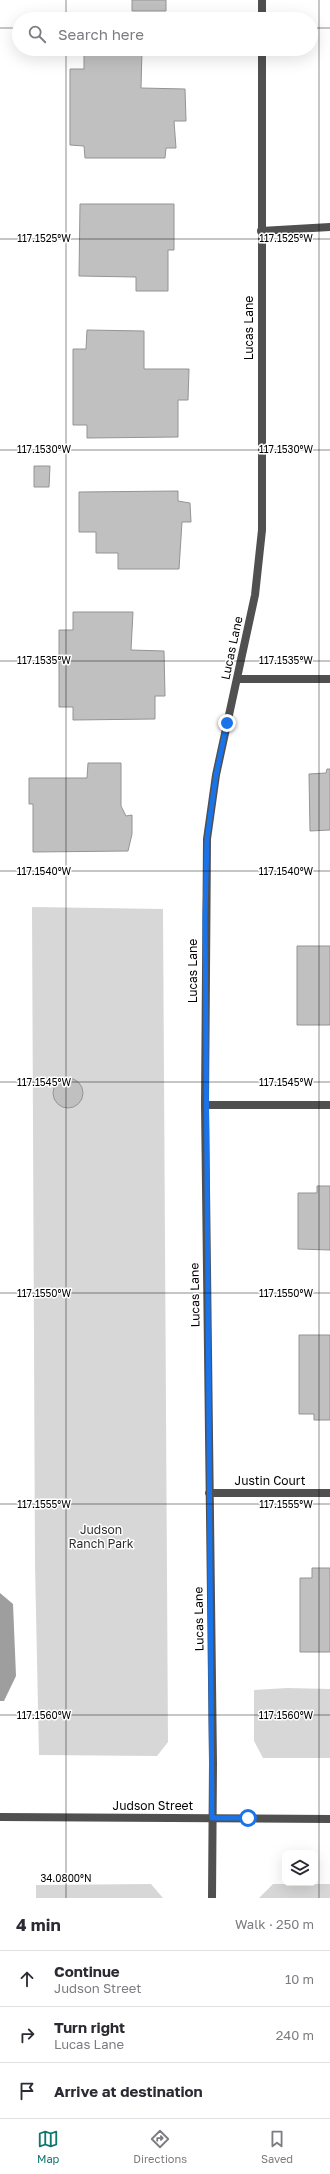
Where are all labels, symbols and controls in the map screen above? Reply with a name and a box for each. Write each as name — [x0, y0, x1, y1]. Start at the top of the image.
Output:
search box — [12, 12, 318, 56]
icon: search — [26, 23, 48, 45]
text: Search here — [58, 25, 144, 43]
text: 117.1525°W — [17, 232, 71, 244]
text: 117.1525°W — [259, 232, 313, 244]
street label: Lucas Lane — [241, 296, 256, 360]
text: 117.1530°W — [17, 443, 71, 455]
text: 117.1530°W — [259, 443, 313, 455]
street label: Lucas Lane — [217, 615, 246, 681]
text: 117.1535°W — [17, 654, 71, 666]
text: 117.1535°W — [259, 654, 313, 666]
route end — [218, 714, 236, 732]
text: 117.1540°W — [17, 865, 72, 877]
text: 117.1540°W — [259, 865, 314, 877]
street label: Lucas Lane — [185, 939, 200, 1003]
text: 117.1545°W — [17, 1076, 71, 1088]
text: 117.1545°W — [259, 1076, 313, 1088]
street label: Lucas Lane — [186, 1263, 203, 1327]
text: 117.1550°W — [17, 1287, 71, 1299]
text: 117.1550°W — [259, 1287, 313, 1299]
street label: Justin Court — [234, 1473, 306, 1488]
text: 117.1555°W — [17, 1498, 71, 1510]
text: 117.1555°W — [259, 1498, 313, 1510]
park label: Judson Ranch Park — [68, 1522, 134, 1551]
street label: Lucas Lane — [190, 1587, 207, 1651]
text: 117.1560°W — [17, 1709, 72, 1721]
text: 117.1560°W — [259, 1709, 314, 1721]
street label: Judson Street — [113, 1798, 194, 1813]
route start — [239, 1809, 257, 1827]
map controls — [282, 1850, 318, 1886]
button: layers — [282, 1850, 318, 1886]
text: 34.0800°N — [40, 1872, 92, 1884]
text: 4 min — [16, 1914, 61, 1935]
text: Walk · 250 m — [235, 1916, 314, 1932]
text: Continue — [54, 1962, 120, 1980]
icon: ahead — [16, 1968, 38, 1990]
text: 10 m — [285, 1971, 314, 1987]
text: Judson Street — [54, 1980, 142, 1996]
text: Turn right — [54, 2018, 125, 2036]
icon: right — [16, 2024, 38, 2046]
text: 240 m — [276, 2027, 314, 2043]
text: Lucas Lane — [54, 2036, 124, 2052]
icon: arrive — [16, 2080, 38, 2102]
text: Arrive at destination — [54, 2082, 203, 2100]
tab: Map — [37, 2128, 59, 2165]
tab: Directions — [133, 2128, 187, 2165]
tab: Saved — [261, 2128, 293, 2165]

